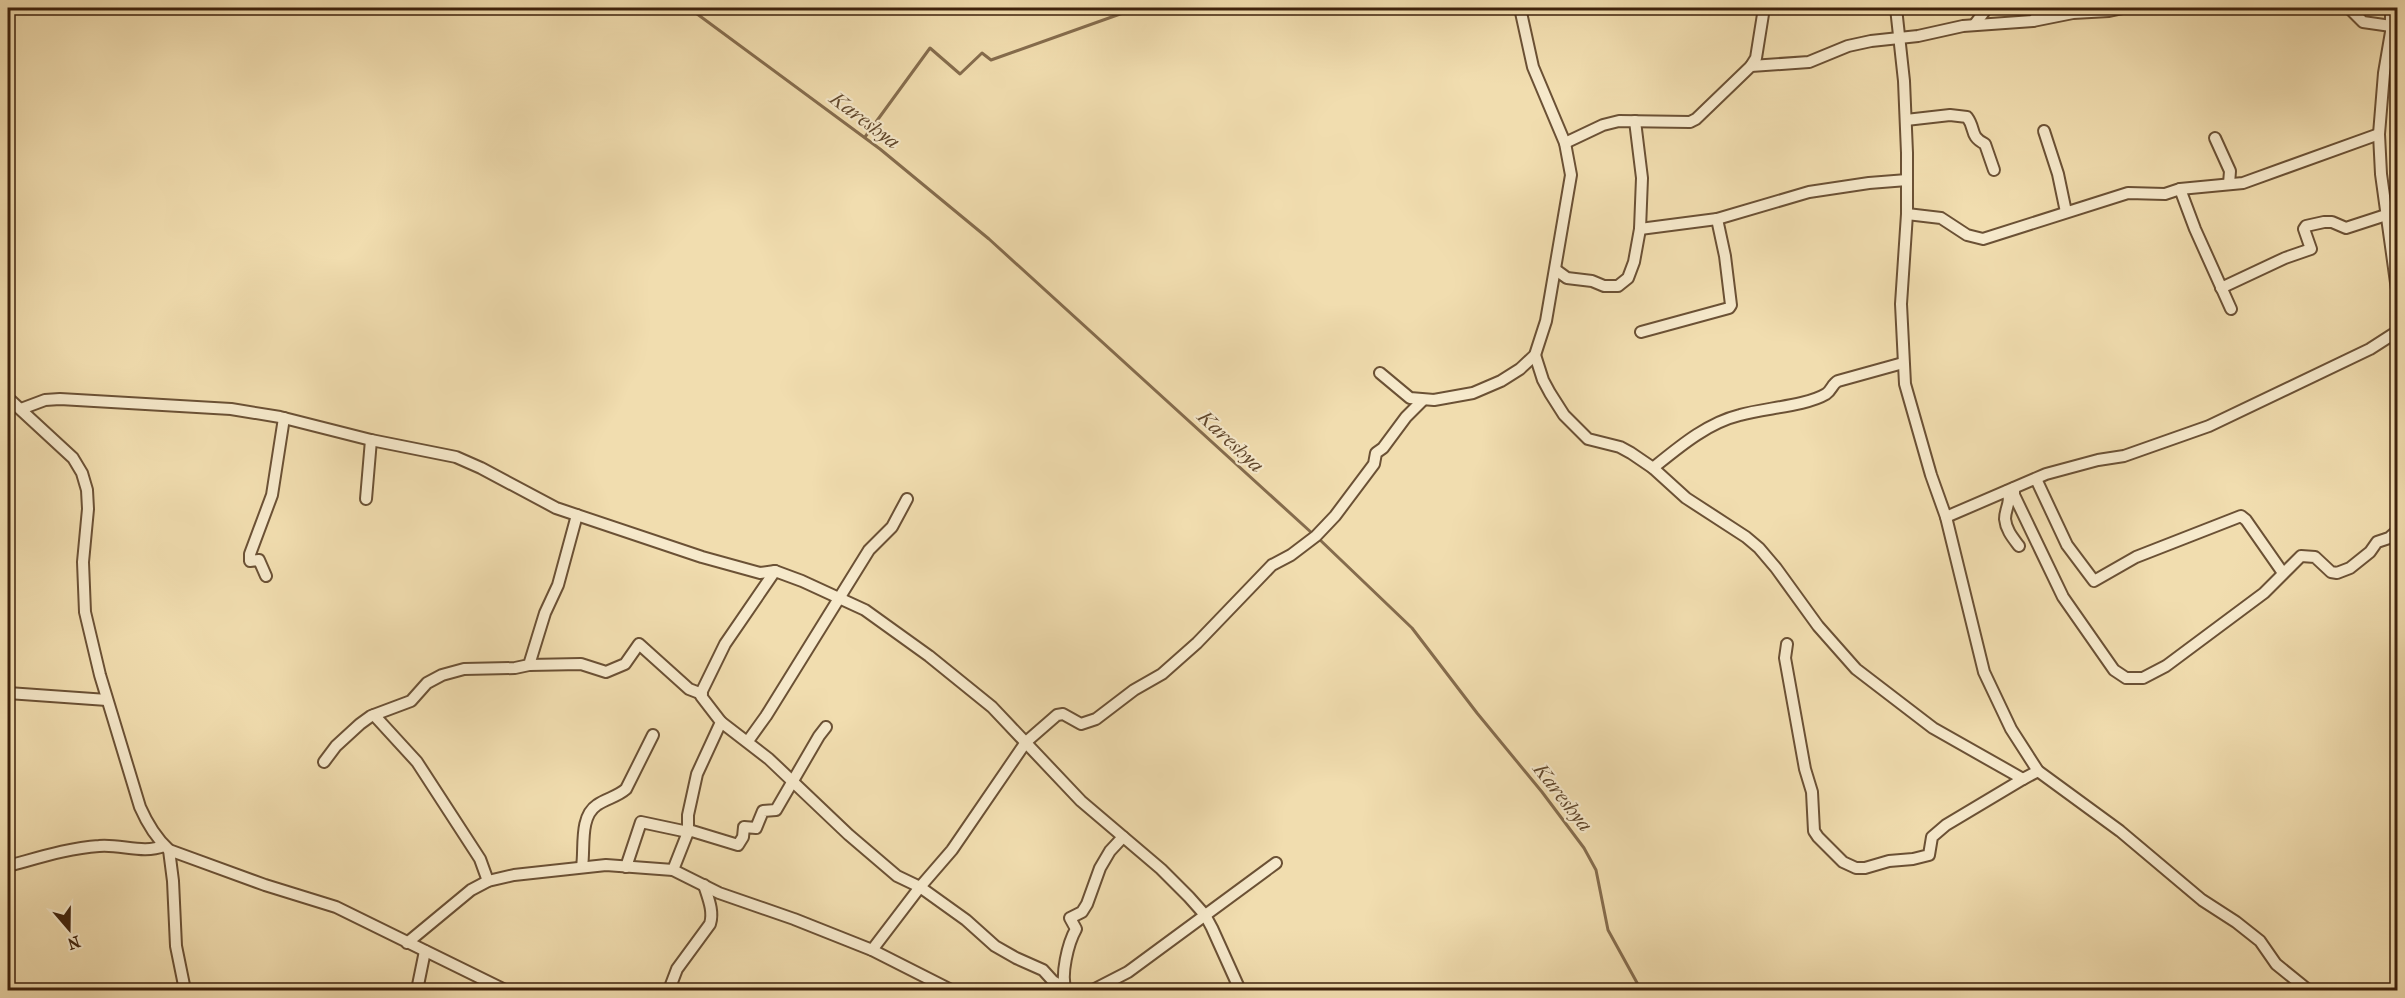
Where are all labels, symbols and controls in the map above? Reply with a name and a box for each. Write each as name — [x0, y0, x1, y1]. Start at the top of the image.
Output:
water label: Kareshya — [824, 85, 905, 154]
water label: Kareshya — [1192, 403, 1269, 477]
water label: Kareshya — [1527, 756, 1597, 836]
north arrow — [39, 899, 99, 959]
text: N — [64, 932, 83, 954]

